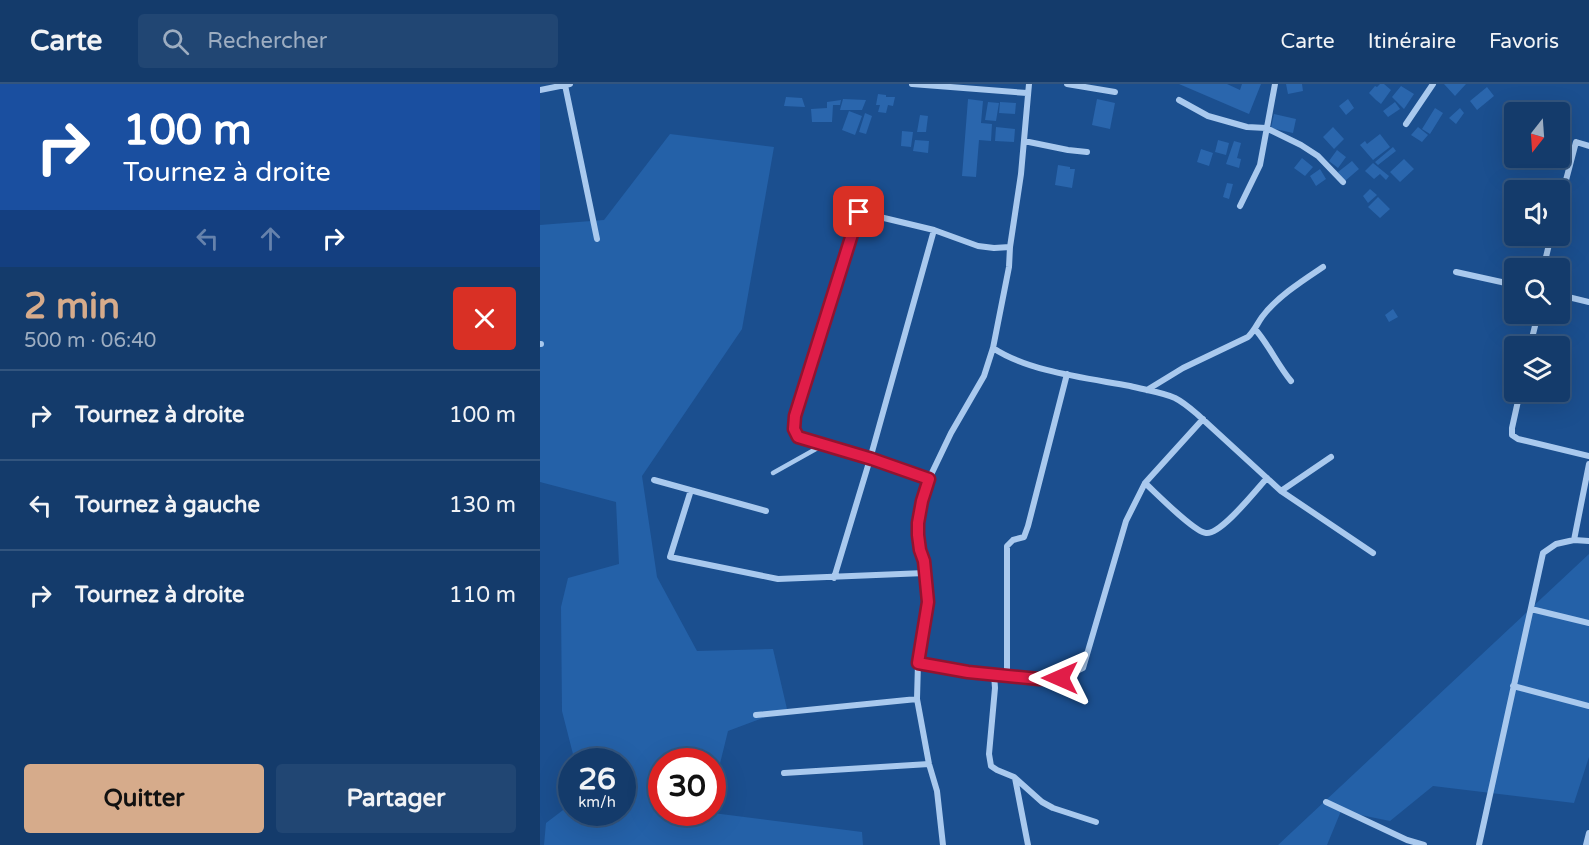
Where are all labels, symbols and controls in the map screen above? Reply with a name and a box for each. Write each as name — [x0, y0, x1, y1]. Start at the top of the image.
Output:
search box — [138, 14, 558, 68]
text: Carte — [30, 24, 102, 58]
icon: search — [159, 25, 192, 58]
text: Rechercher — [207, 28, 327, 54]
text: Carte — [1281, 29, 1335, 54]
text: Itinéraire — [1368, 29, 1456, 54]
text: Favoris — [1489, 29, 1559, 54]
north arrow — [1504, 102, 1570, 168]
map controls — [1504, 102, 1570, 402]
text: 100 m — [123, 105, 252, 156]
icon: right — [24, 108, 102, 186]
text: Tournez à droite — [123, 156, 331, 189]
button: sound — [1504, 180, 1570, 246]
pin — [833, 186, 884, 237]
icon: arrive — [842, 195, 875, 228]
icon: left — [191, 222, 224, 255]
icon: ahead — [254, 222, 287, 255]
icon: right — [317, 222, 350, 255]
button: search — [1504, 258, 1570, 324]
text: 2 min — [24, 285, 120, 328]
button: close — [453, 287, 516, 350]
text: 500 m · 06:40 — [24, 329, 156, 353]
button: layers — [1504, 336, 1570, 402]
icon: right — [24, 399, 57, 432]
text: Tournez à droite — [75, 402, 244, 428]
text: 100 m — [449, 402, 516, 428]
icon: left — [24, 489, 57, 522]
text: Tournez à gauche — [75, 492, 260, 518]
text: 130 m — [449, 492, 516, 518]
icon: right — [24, 579, 57, 612]
text: Tournez à droite — [75, 582, 244, 608]
text: 110 m — [449, 582, 516, 608]
position arrow — [1028, 646, 1092, 710]
speed limit sign: 30 — [648, 748, 726, 826]
text: 26 — [578, 761, 616, 798]
button: Quitter — [24, 764, 264, 833]
button: Partager — [276, 764, 516, 833]
text: km/h — [578, 793, 616, 811]

